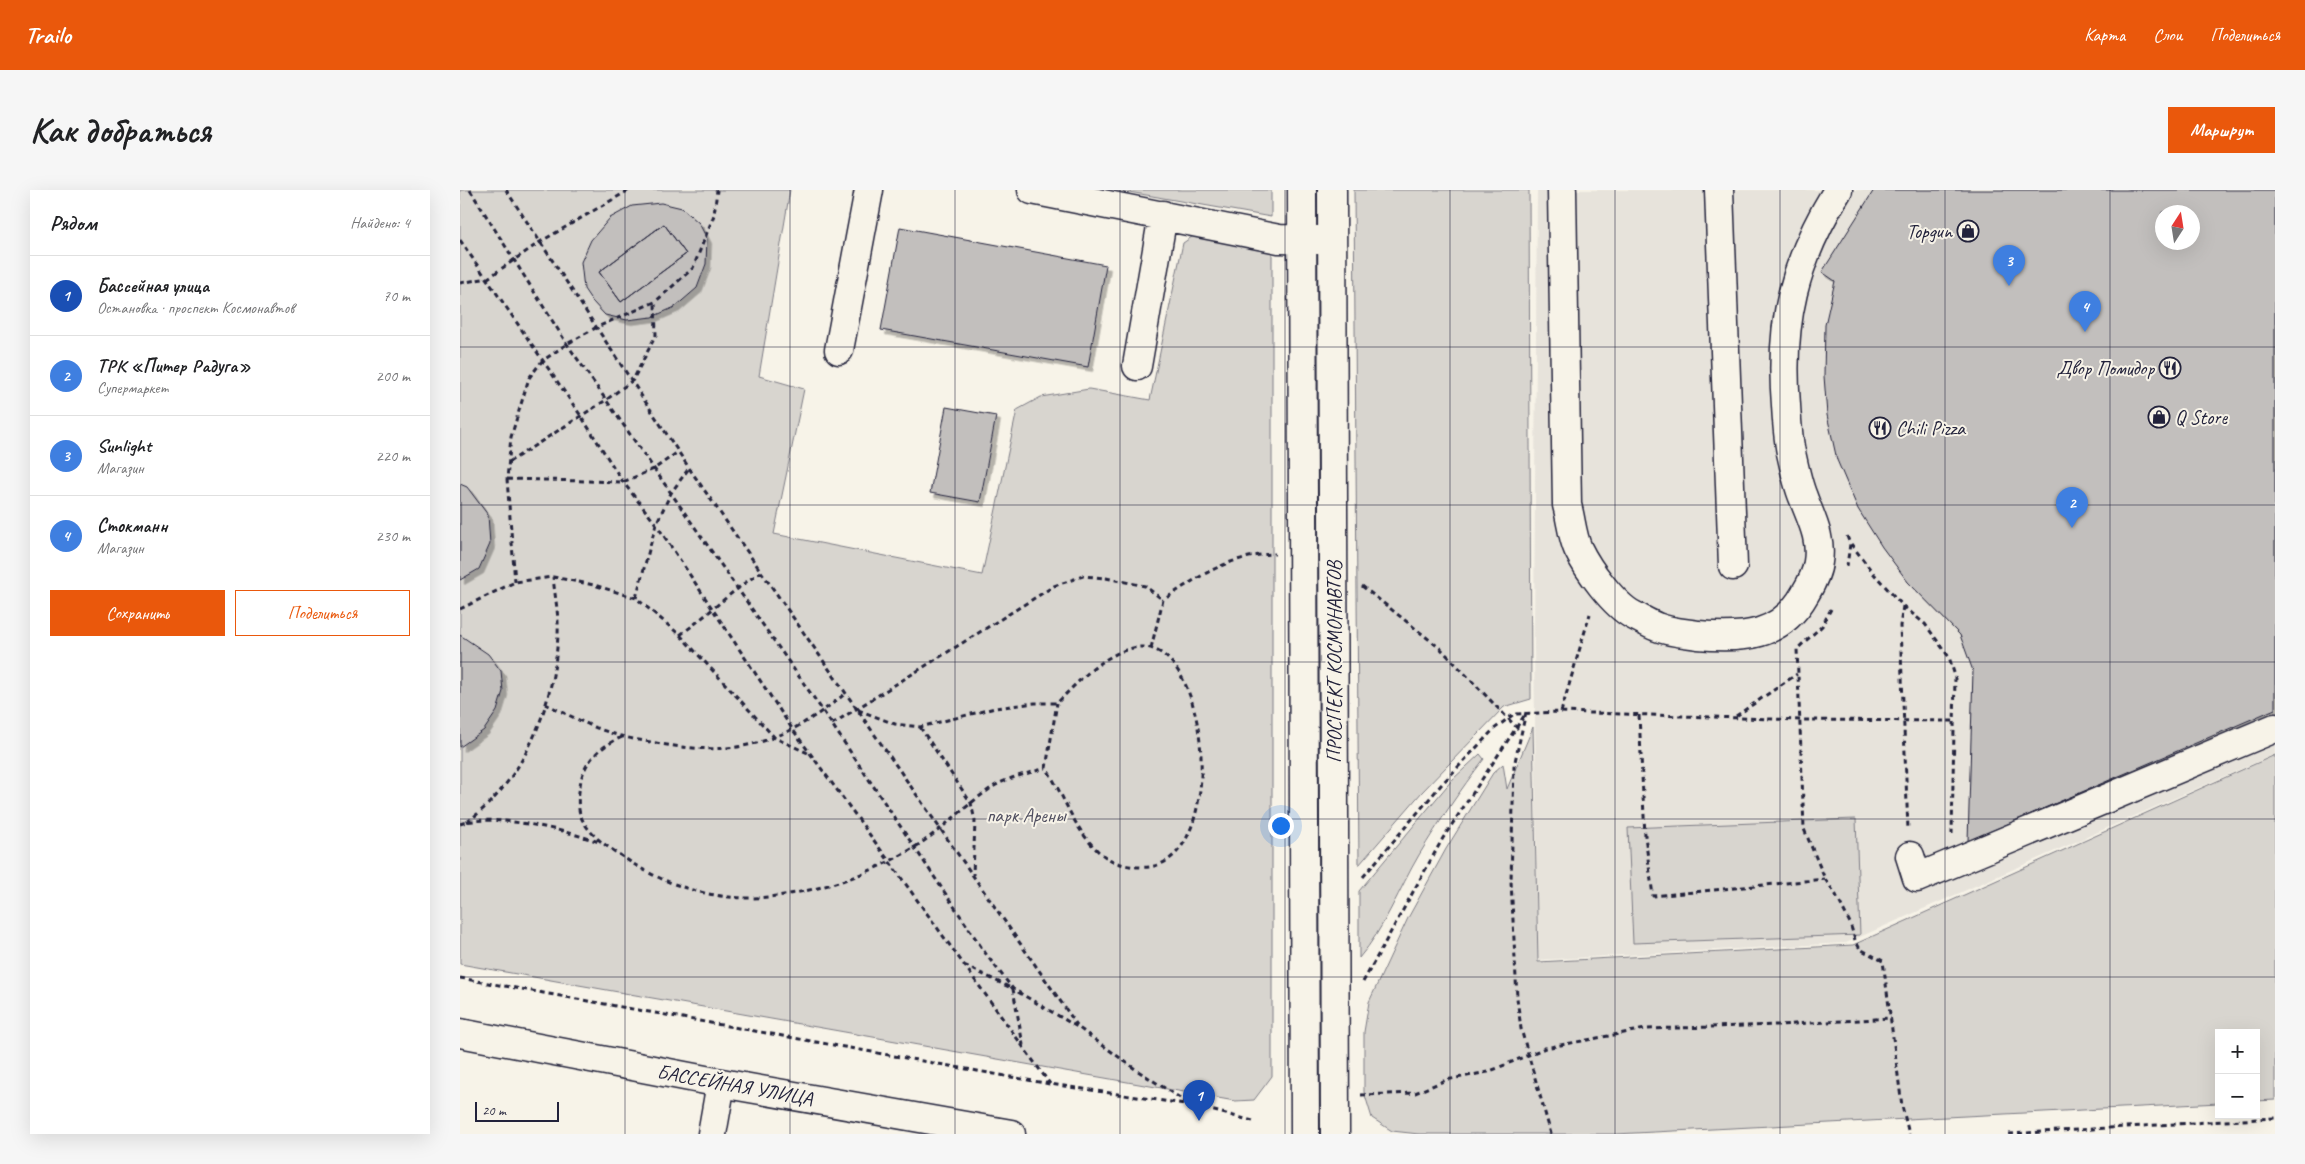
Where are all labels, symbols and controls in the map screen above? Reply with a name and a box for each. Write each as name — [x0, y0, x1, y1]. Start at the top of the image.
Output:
text: Trailo — [25, 20, 71, 50]
text: Карта — [2084, 24, 2125, 46]
text: Слои — [2153, 24, 2182, 46]
text: Поделиться — [2210, 24, 2280, 46]
button: Маршрут — [2168, 107, 2275, 153]
text: Как добраться — [30, 108, 211, 153]
north arrow — [2155, 205, 2200, 250]
text: Рядом — [50, 210, 97, 236]
text: Найдено: 4 — [350, 213, 410, 233]
place label: Topgun — [1907, 219, 1953, 244]
shop icon: Topgun — [1956, 219, 1980, 243]
pin: 3 — [1993, 245, 2025, 286]
text: Бассейная улица — [97, 274, 209, 298]
text: 1 — [62, 286, 70, 306]
text: 70 m — [383, 286, 410, 306]
pin: 4 — [2069, 291, 2101, 332]
text: Остановка · проспект Космонавтов — [97, 298, 294, 318]
text: ТРК «Питер Радуга» — [97, 354, 251, 378]
place label: Двор Помидор — [2057, 356, 2155, 381]
restaurant icon: Двор Помидор — [2158, 356, 2182, 380]
text: 2 — [62, 366, 70, 386]
text: 200 m — [376, 366, 410, 386]
text: Супермаркет — [97, 378, 168, 398]
shop icon: Q Store — [2147, 405, 2171, 429]
place label: Q Store — [2175, 405, 2228, 430]
restaurant icon: Chili Pizza — [1868, 416, 1892, 440]
place label: Chili Pizza — [1896, 416, 1966, 441]
text: Sunlight — [97, 434, 151, 458]
text: 3 — [62, 446, 70, 466]
text: 220 m — [376, 446, 410, 466]
text: Магазин — [97, 458, 144, 478]
pin: 2 — [2056, 487, 2088, 528]
text: Стокманн — [97, 514, 167, 538]
text: 4 — [62, 526, 70, 546]
text: 230 m — [376, 526, 410, 546]
text: Магазин — [97, 538, 144, 558]
street label: ПРОСПЕКТ КОСМОНАВТОВ — [1322, 559, 1347, 763]
button: Сохранить — [50, 590, 225, 636]
button: Поделиться — [235, 590, 410, 636]
park label: парк Арены — [987, 803, 1067, 828]
your location — [1268, 813, 1294, 839]
map controls — [2215, 1029, 2260, 1119]
button: + — [2215, 1029, 2260, 1074]
street label: БАССЕЙНАЯ УЛИЦА — [655, 1059, 816, 1111]
button: − — [2215, 1074, 2260, 1119]
pin: 1 — [1183, 1080, 1215, 1121]
scale bar — [475, 1099, 559, 1122]
text: 20 m — [482, 1102, 506, 1119]

